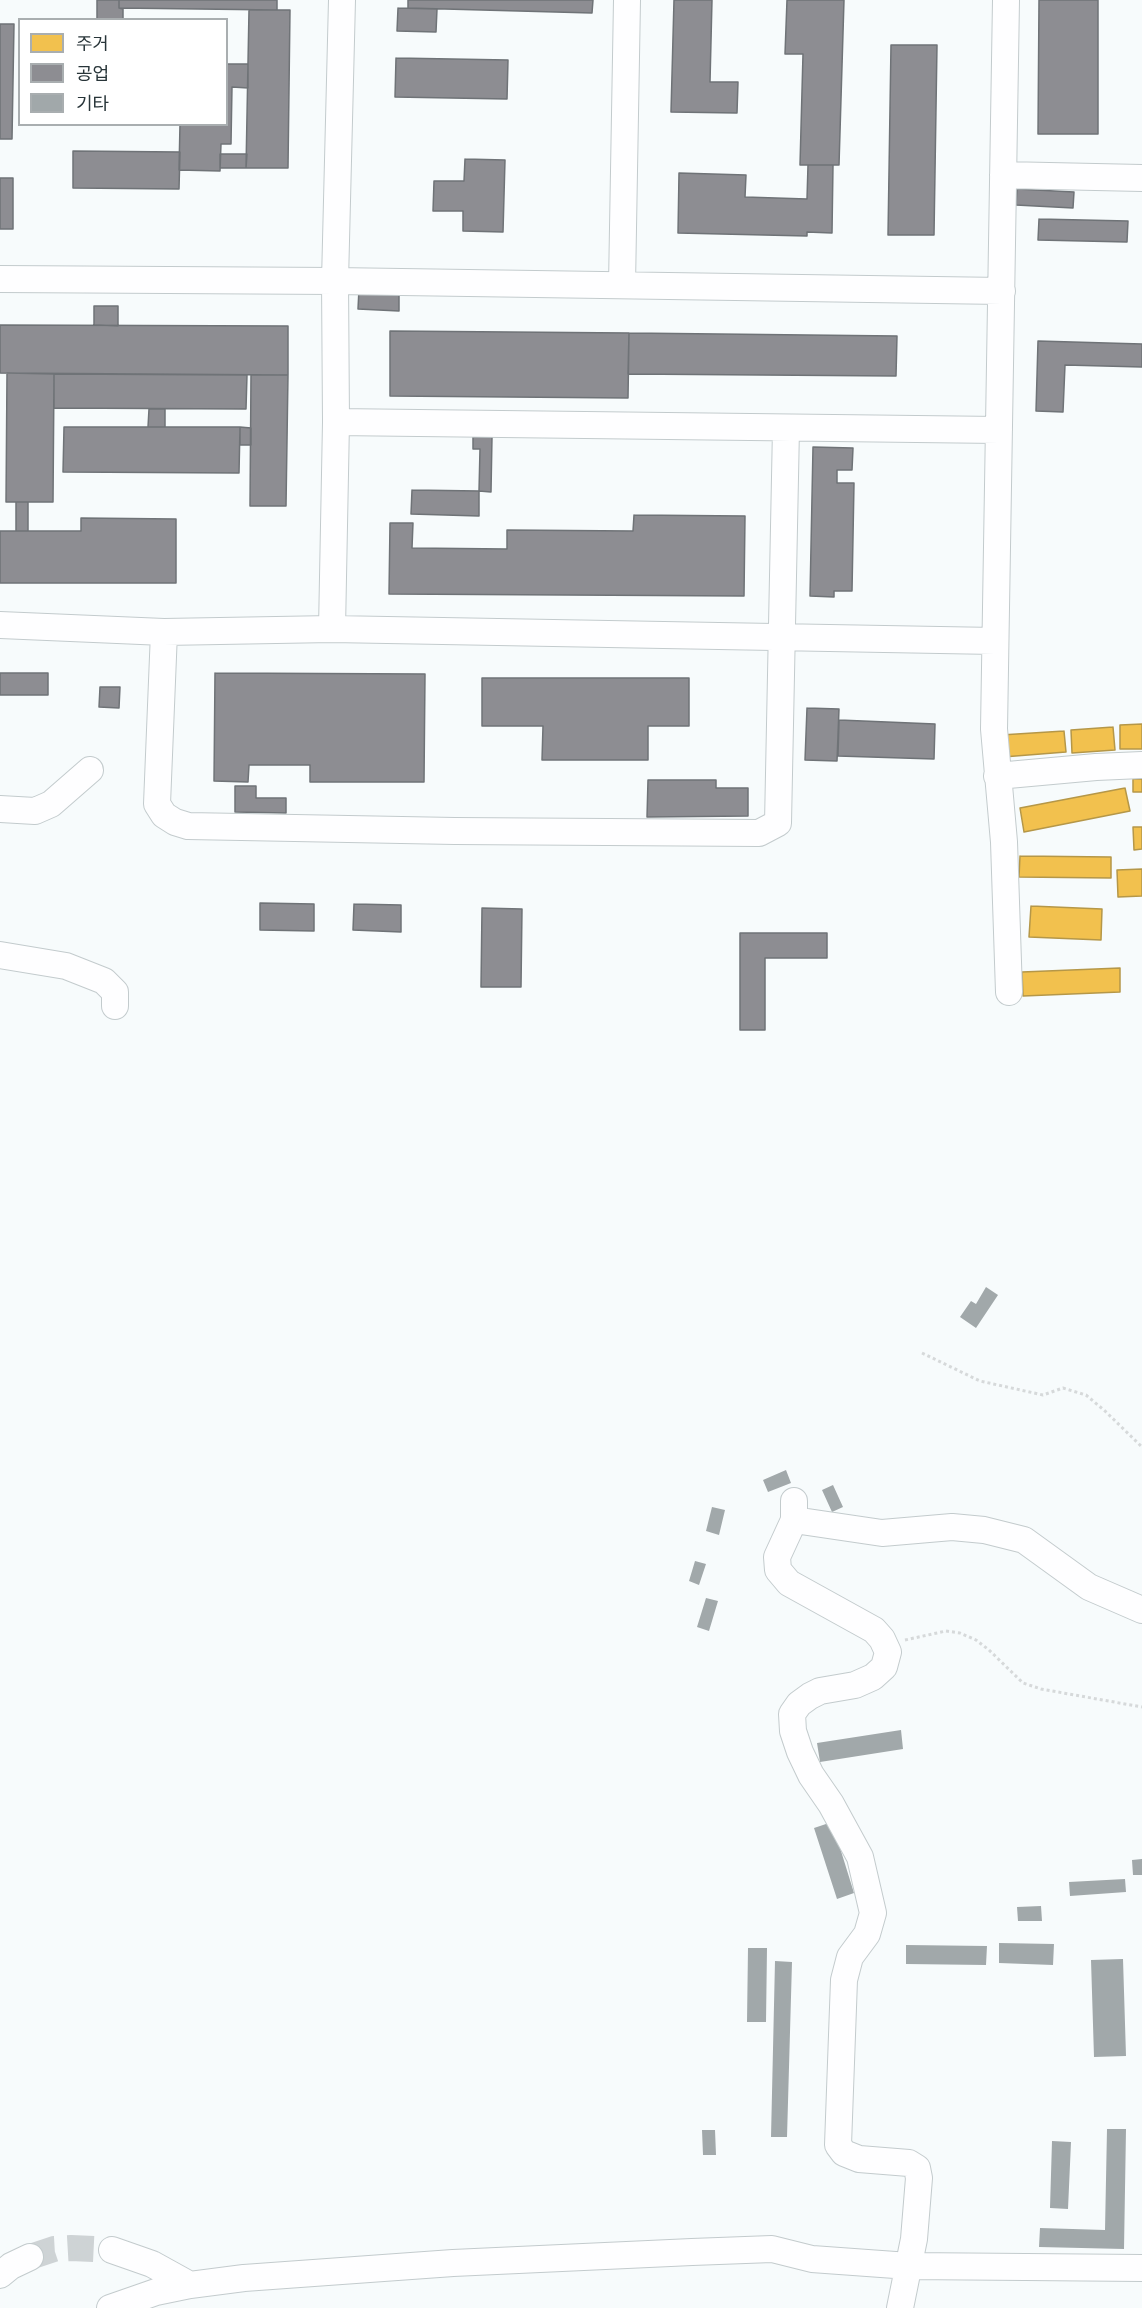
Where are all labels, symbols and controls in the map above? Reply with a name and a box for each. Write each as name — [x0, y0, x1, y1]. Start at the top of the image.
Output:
legend — [18, 18, 228, 126]
text: 주거 — [76, 32, 109, 57]
text: 공업 — [76, 62, 109, 87]
text: 기타 — [76, 92, 109, 117]

